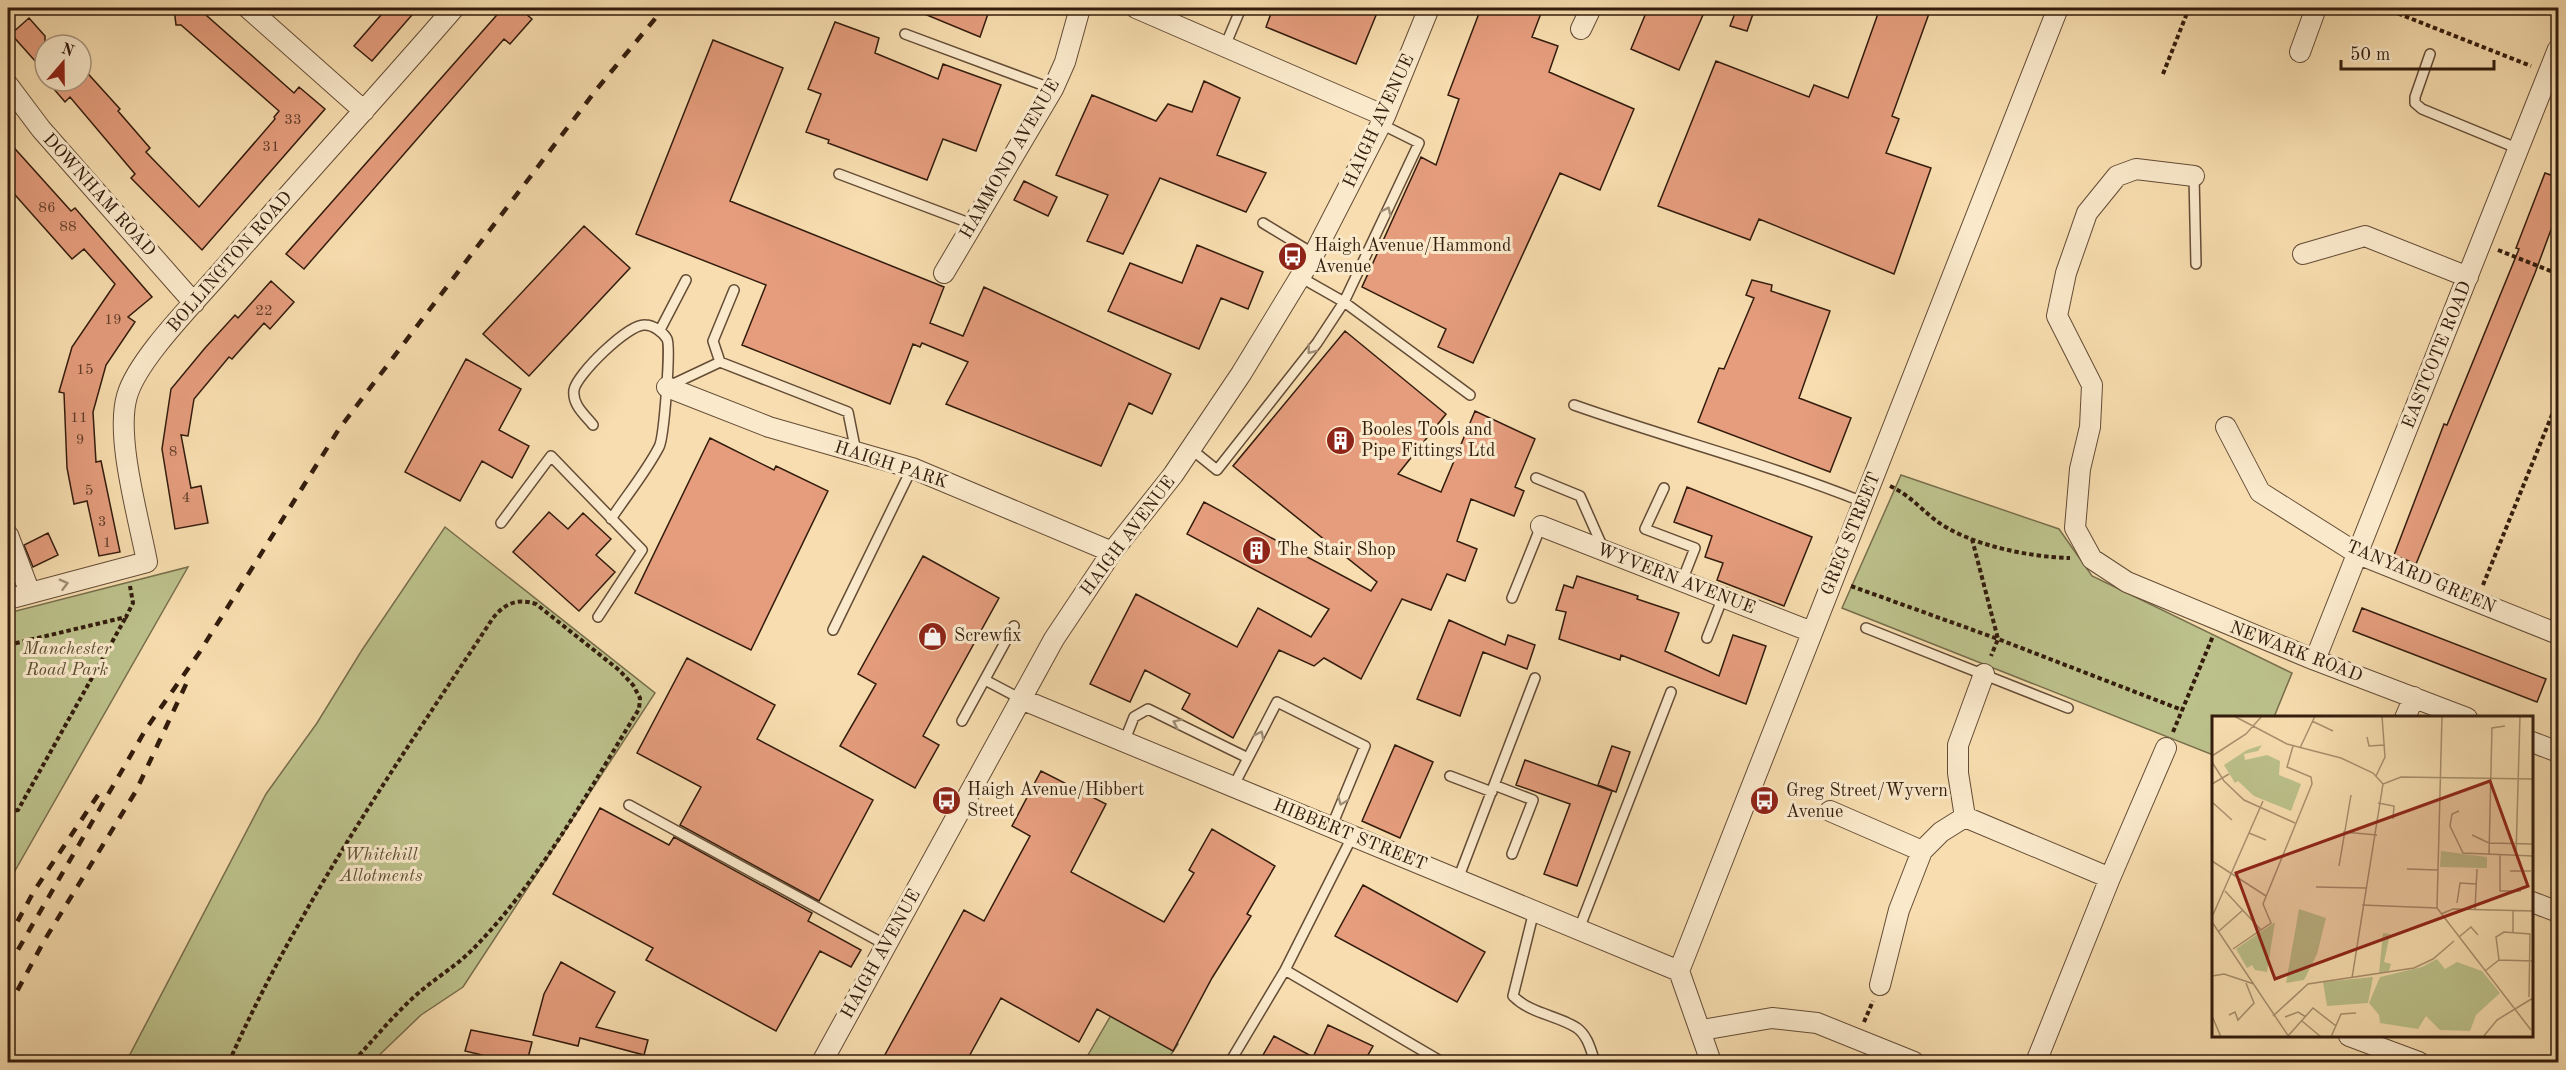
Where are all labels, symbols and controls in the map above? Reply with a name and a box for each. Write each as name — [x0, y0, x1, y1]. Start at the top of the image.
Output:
north arrow — [33, 33, 93, 93]
scale bar — [2341, 33, 2494, 71]
text: N — [59, 41, 77, 61]
text: 50 m — [2350, 46, 2390, 64]
street label: HAIGH AVENUE — [1340, 52, 1418, 190]
street label: HAMMOND AVENUE — [957, 76, 1063, 242]
house number: 33 — [284, 113, 302, 128]
street label: DOWNHAM ROAD — [39, 130, 159, 260]
house number: 31 — [262, 140, 280, 155]
street label: BOLLINGTON ROAD — [164, 188, 296, 336]
house number: 86 — [38, 201, 56, 216]
one-way arrow — [1380, 206, 1392, 217]
house number: 88 — [59, 220, 77, 235]
place label: Haigh Avenue/Hammond Avenue — [1314, 237, 1511, 276]
bus stop icon: Haigh Avenue/Hammond Avenue — [1277, 240, 1309, 272]
street label: EASTCOTE ROAD — [2399, 279, 2475, 431]
house number: 22 — [255, 304, 273, 319]
house number: 19 — [104, 313, 122, 328]
one-way arrow — [1308, 343, 1319, 354]
house number: 15 — [76, 363, 94, 378]
house number: 11 — [70, 411, 88, 426]
place label: Booles Tools and Pipe Fittings Ltd — [1361, 421, 1495, 460]
building icon: Booles Tools and Pipe Fittings Ltd — [1324, 424, 1356, 456]
house number: 9 — [76, 433, 84, 448]
street label: HAIGH PARK — [832, 438, 950, 492]
house number: 8 — [169, 445, 177, 460]
street label: GREG STREET — [1818, 470, 1884, 598]
street label: HAIGH AVENUE — [1077, 473, 1179, 599]
house number: 5 — [85, 484, 93, 499]
house number: 4 — [182, 491, 190, 506]
house number: 3 — [98, 515, 106, 530]
building icon: The Stair Shop — [1240, 534, 1272, 566]
house number: 1 — [103, 536, 111, 551]
street label: TANYARD GREEN — [2344, 537, 2498, 617]
place label: The Stair Shop — [1277, 541, 1396, 559]
street label: WYVERN AVENUE — [1594, 541, 1758, 617]
one-way arrow — [59, 578, 69, 591]
street label: NEWARK ROAD — [2227, 618, 2365, 686]
shop icon: Screwfix — [917, 620, 949, 652]
place label: Screwfix — [954, 627, 1022, 645]
park label: Manchester Road Park — [22, 640, 113, 679]
inset map — [2212, 716, 2533, 1037]
one-way arrow — [1172, 718, 1183, 730]
one-way arrow — [1253, 730, 1264, 741]
place label: Haigh Avenue/Hibbert Street — [967, 781, 1144, 820]
place label: Greg Street/Wyvern Avenue — [1786, 782, 1948, 821]
bus stop icon: Haigh Avenue/Hibbert Street — [930, 784, 962, 816]
bus stop icon: Greg Street/Wyvern Avenue — [1749, 785, 1781, 817]
one-way arrow — [1337, 795, 1349, 806]
street label: HIBBERT STREET — [1271, 796, 1429, 874]
park label: Whitehill Allotments — [338, 846, 423, 885]
street label: HAIGH AVENUE — [838, 886, 924, 1022]

